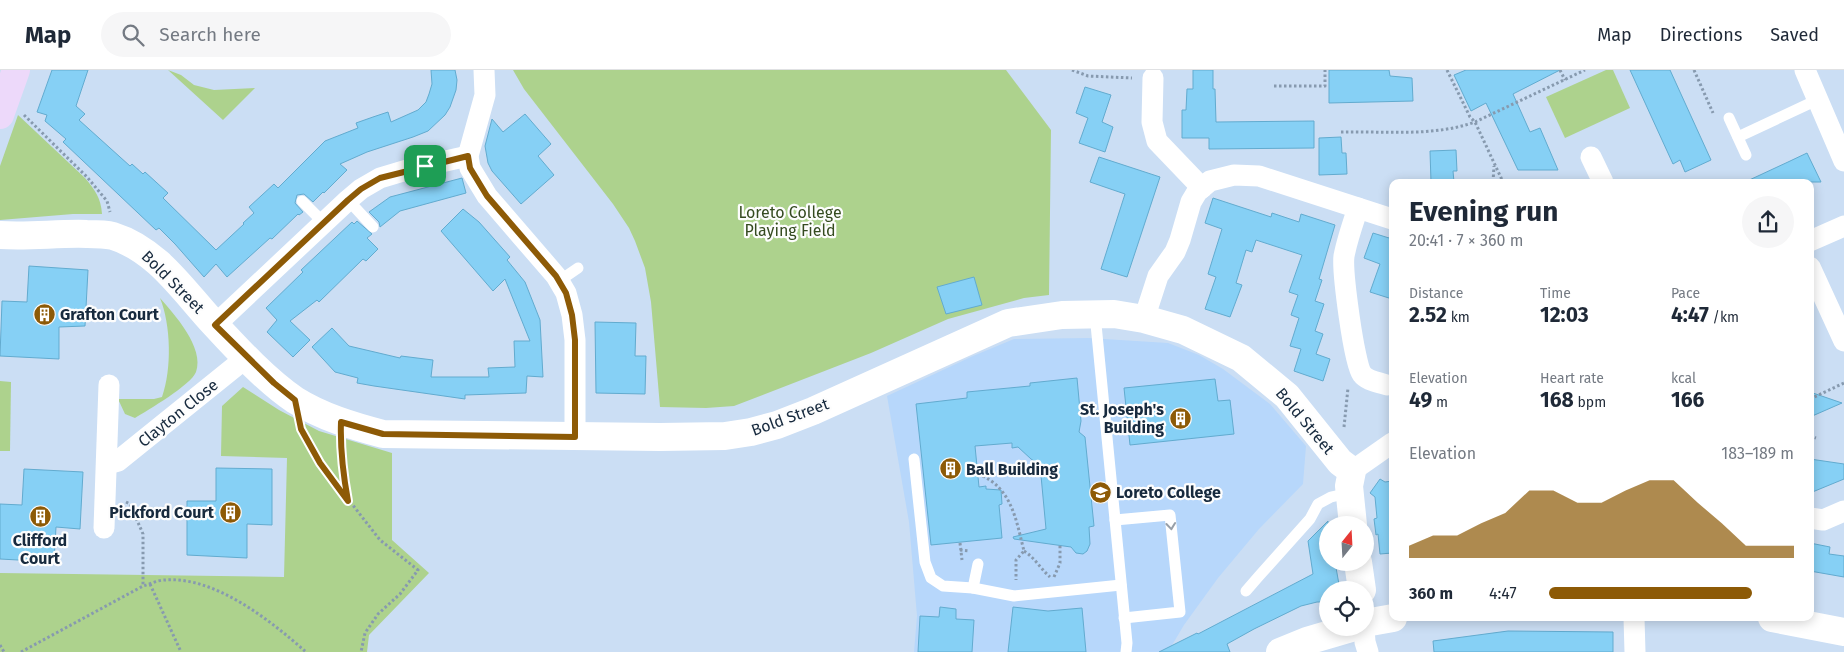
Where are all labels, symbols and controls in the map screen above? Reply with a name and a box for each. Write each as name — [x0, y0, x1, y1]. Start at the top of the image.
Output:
search box — [101, 12, 451, 57]
text: Map — [25, 21, 71, 49]
icon: search — [119, 21, 147, 49]
text: Search here — [159, 23, 261, 46]
text: Map — [1597, 24, 1632, 46]
text: Directions — [1660, 24, 1742, 46]
text: Saved — [1770, 24, 1819, 46]
pin — [404, 145, 446, 187]
icon: arrive — [411, 152, 439, 180]
text: Evening run — [1409, 195, 1558, 228]
button: share — [1742, 196, 1794, 248]
park label: Loreto College Playing Field — [738, 203, 842, 240]
text: 20:41 · 7 × 360 m — [1409, 231, 1523, 250]
street label: Bold Street — [138, 247, 208, 317]
text: Distance — [1409, 285, 1463, 302]
text: Time — [1540, 285, 1571, 302]
text: Pace — [1671, 285, 1700, 302]
building icon: Grafton Court — [32, 302, 56, 326]
text: 2.52 — [1409, 302, 1447, 328]
text: 12:03 — [1540, 302, 1589, 328]
text: 4:47 — [1671, 302, 1709, 328]
place label: Grafton Court — [60, 305, 160, 324]
text: km — [1447, 309, 1470, 326]
text: /km — [1709, 309, 1739, 326]
text: Elevation — [1409, 370, 1468, 387]
text: Heart rate — [1540, 370, 1604, 387]
text: kcal — [1671, 370, 1696, 387]
street label: Clayton Close — [134, 375, 222, 451]
street label: Bold Street — [1272, 384, 1338, 458]
text: 49 — [1409, 387, 1432, 413]
text: 168 — [1540, 387, 1574, 413]
text: 166 — [1671, 387, 1704, 413]
street label: Bold Street — [749, 394, 831, 440]
text: m — [1432, 394, 1448, 411]
text: bpm — [1574, 394, 1606, 411]
place label: St. Joseph's Building — [1080, 400, 1164, 437]
building icon: St. Joseph's Building — [1168, 406, 1192, 430]
text: Elevation — [1409, 444, 1476, 463]
text: 183–189 m — [1721, 444, 1794, 463]
building icon: Ball Building — [938, 457, 962, 481]
place label: Ball Building — [966, 460, 1058, 479]
school or university icon: Loreto College — [1088, 480, 1112, 504]
place label: Loreto College — [1116, 483, 1221, 502]
building icon: Pickford Court — [218, 500, 242, 524]
place label: Pickford Court — [109, 503, 215, 522]
building icon: Clifford Court — [28, 504, 52, 528]
north arrow — [1319, 516, 1374, 571]
map controls — [1319, 516, 1374, 636]
one-way arrow — [1165, 522, 1176, 530]
place label: Clifford Court — [13, 531, 67, 568]
button: locate — [1319, 581, 1374, 636]
text: 360 m — [1409, 584, 1453, 603]
text: 4:47 — [1489, 584, 1517, 603]

